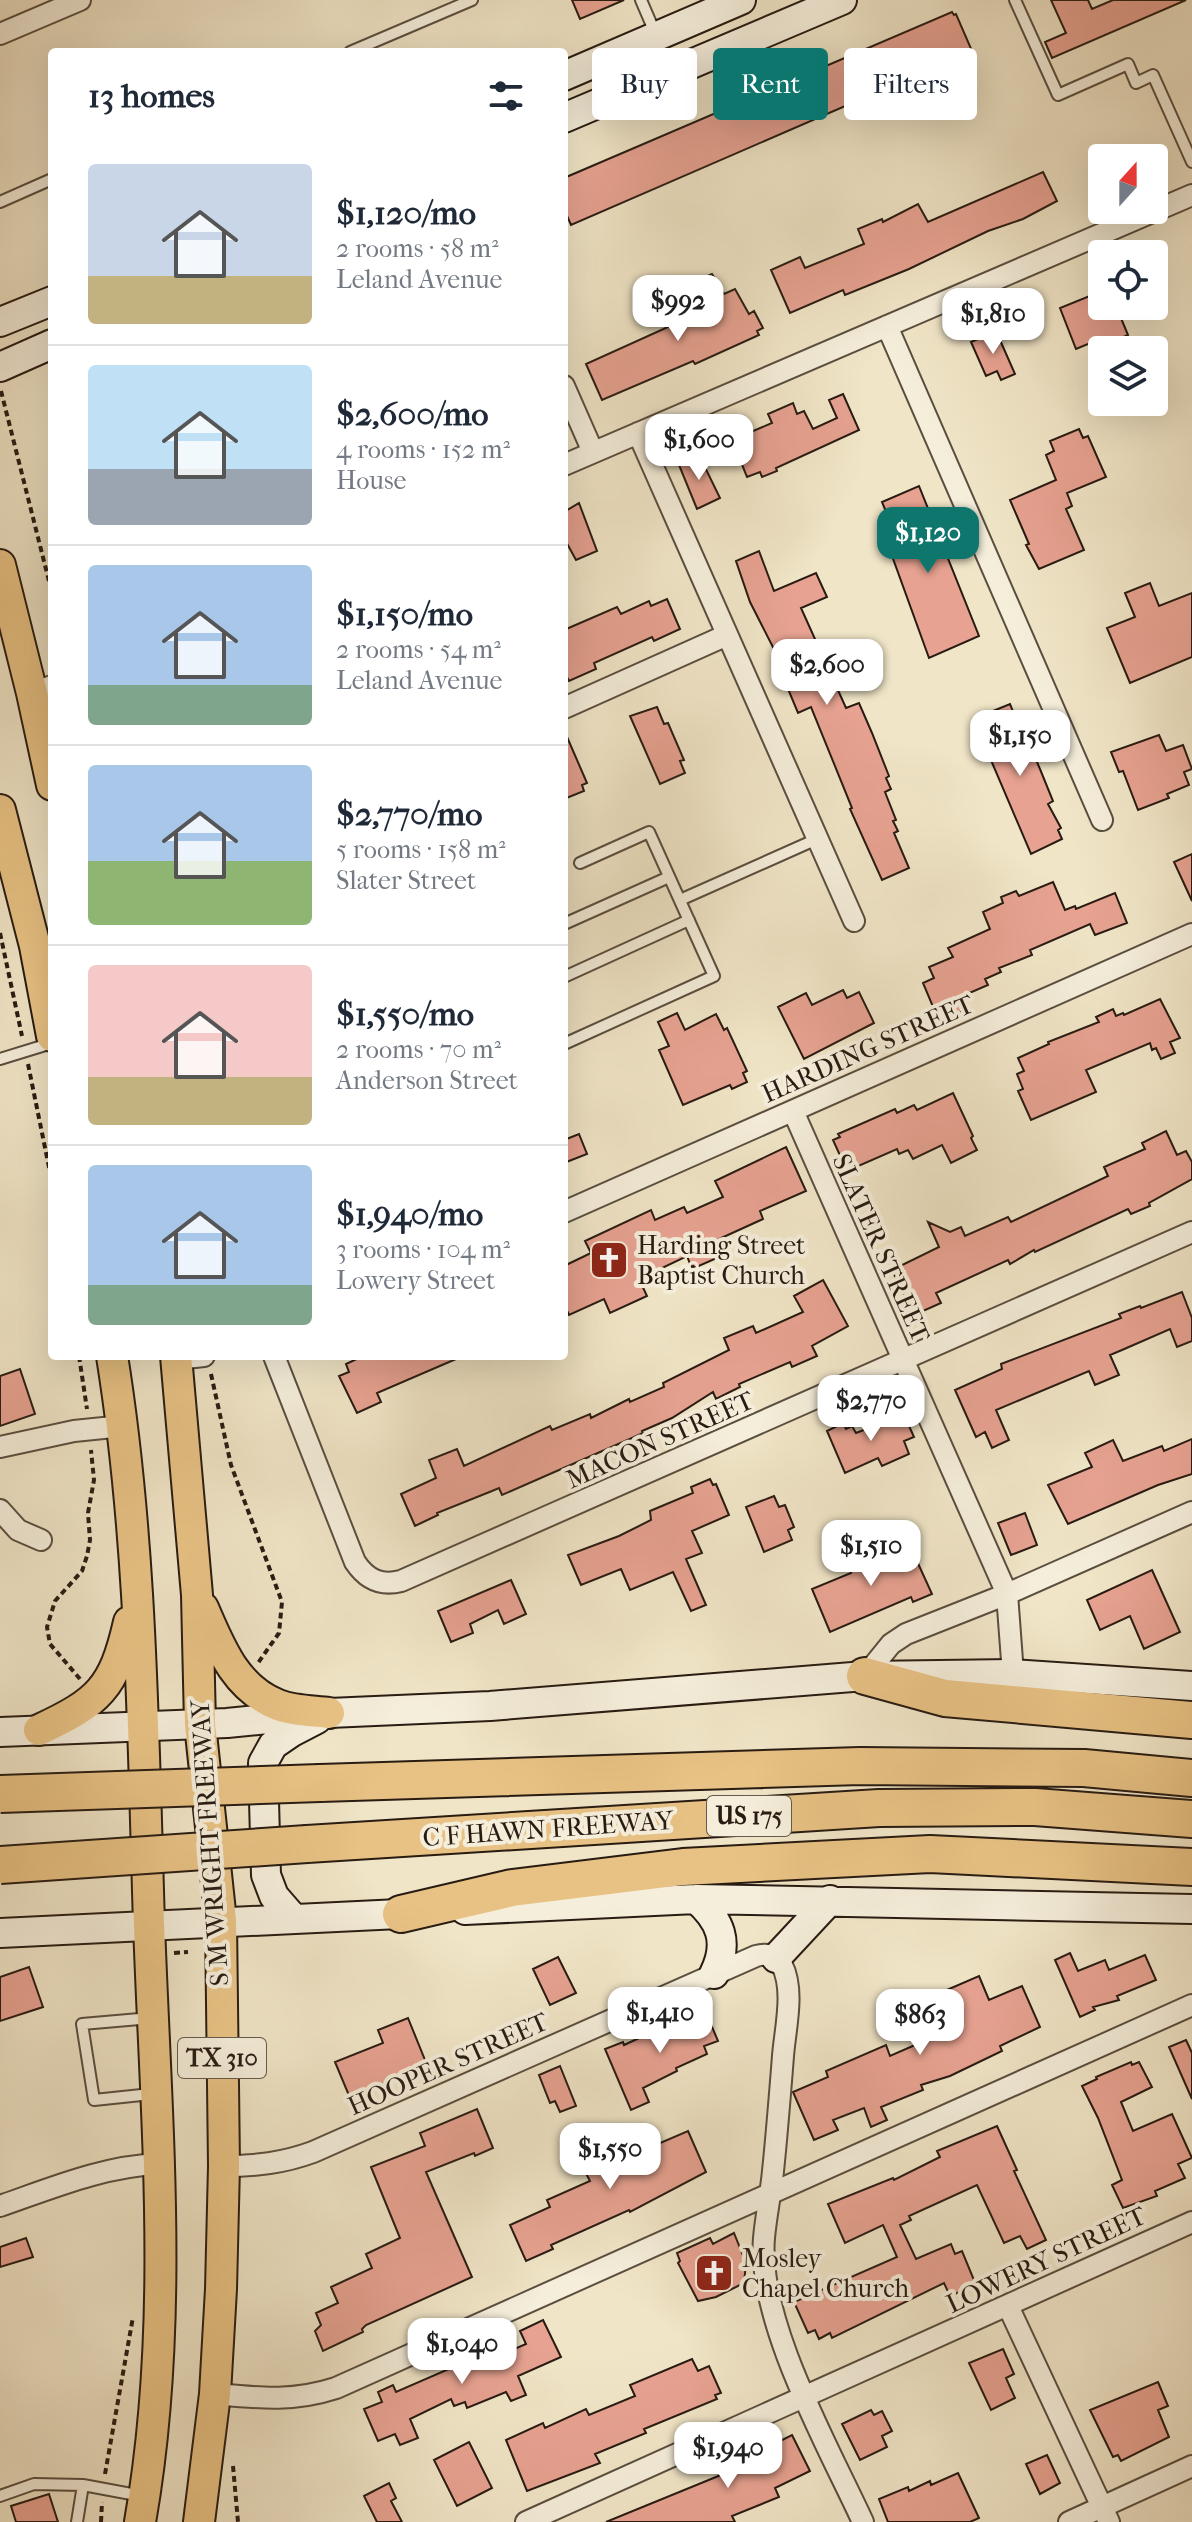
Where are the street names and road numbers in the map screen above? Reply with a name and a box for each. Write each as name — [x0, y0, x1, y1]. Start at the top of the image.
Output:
street label: HARDING STREET — [757, 988, 979, 1110]
street label: SLATER STREET — [826, 1149, 937, 1347]
street label: MACON STREET — [561, 1385, 759, 1495]
street label: S M WRIGHT FREEWAY — [184, 1698, 235, 1987]
road number: US 175 — [707, 1796, 791, 1836]
street label: C F HAWN FREEWAY — [422, 1805, 676, 1853]
street label: HOOPER STREET — [343, 2006, 553, 2122]
road number: TX 310 — [178, 2038, 266, 2078]
street label: LOWERY STREET — [941, 2200, 1151, 2320]

